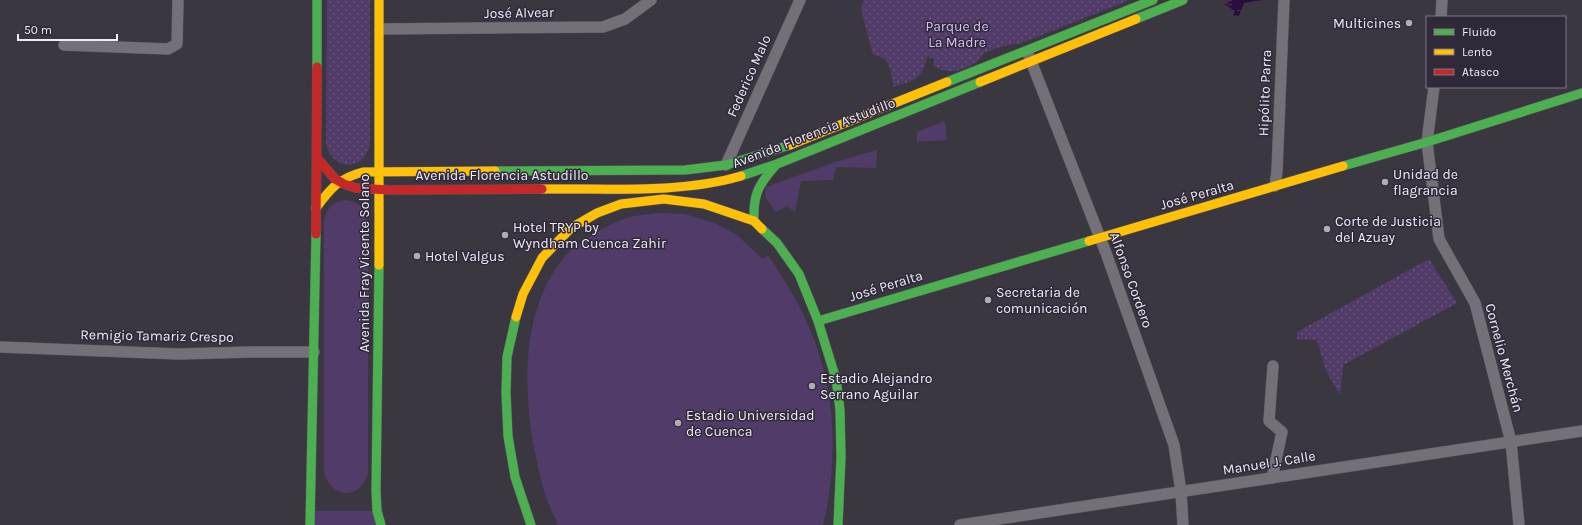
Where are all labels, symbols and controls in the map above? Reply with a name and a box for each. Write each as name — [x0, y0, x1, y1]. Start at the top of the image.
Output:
street label: José Alvear — [484, 4, 555, 22]
place label: Multicines — [1333, 15, 1401, 32]
scale bar — [18, 16, 117, 42]
legend — [1426, 16, 1566, 88]
park label: Parque de La Madre — [925, 18, 989, 51]
marker: Multicines — [1404, 18, 1414, 28]
text: 50 m — [24, 23, 52, 37]
text: Fluido — [1462, 25, 1496, 39]
street label: Federico Malo — [723, 32, 775, 120]
text: Lento — [1462, 45, 1492, 59]
street label: Hipólito Parra — [1255, 49, 1275, 137]
text: Atasco — [1462, 65, 1499, 79]
street label: Avenida Florencia Astudillo — [730, 94, 898, 172]
place label: Unidad de flagrancia — [1393, 166, 1458, 199]
street label: Avenida Florencia Astudillo — [415, 167, 589, 184]
street label: Avenida Fray Vicente Solano — [356, 174, 373, 352]
street label: José Peralta — [1158, 176, 1236, 214]
marker: Unidad de flagrancia — [1380, 177, 1390, 187]
place label: Corte de Justicia del Azuay — [1335, 213, 1441, 246]
place label: Hotel TRYP by Wyndham Cuenca Zahir — [513, 219, 667, 252]
marker: Corte de Justicia del Azuay — [1322, 224, 1332, 234]
marker: Hotel TRYP by Wyndham Cuenca Zahir — [500, 230, 510, 240]
street label: Alfonso Cordero — [1106, 230, 1156, 330]
place label: Hotel Valgus — [425, 248, 505, 265]
marker: Hotel Valgus — [412, 251, 422, 261]
street label: José Peralta — [847, 267, 925, 305]
place label: Secretaria de comunicación — [996, 284, 1088, 317]
marker: Secretaria de comunicación — [983, 295, 993, 305]
street label: Cornelio Merchán — [1481, 302, 1527, 414]
street label: Remigio Tamariz Crespo — [80, 326, 234, 346]
place label: Estadio Alejandro Serrano Aguilar — [820, 370, 932, 403]
marker: Estadio Alejandro Serrano Aguilar — [807, 381, 817, 391]
place label: Estadio Universidad de Cuenca — [686, 407, 815, 440]
marker: Estadio Universidad de Cuenca — [673, 418, 683, 428]
street label: Manuel J. Calle — [1221, 447, 1317, 479]

